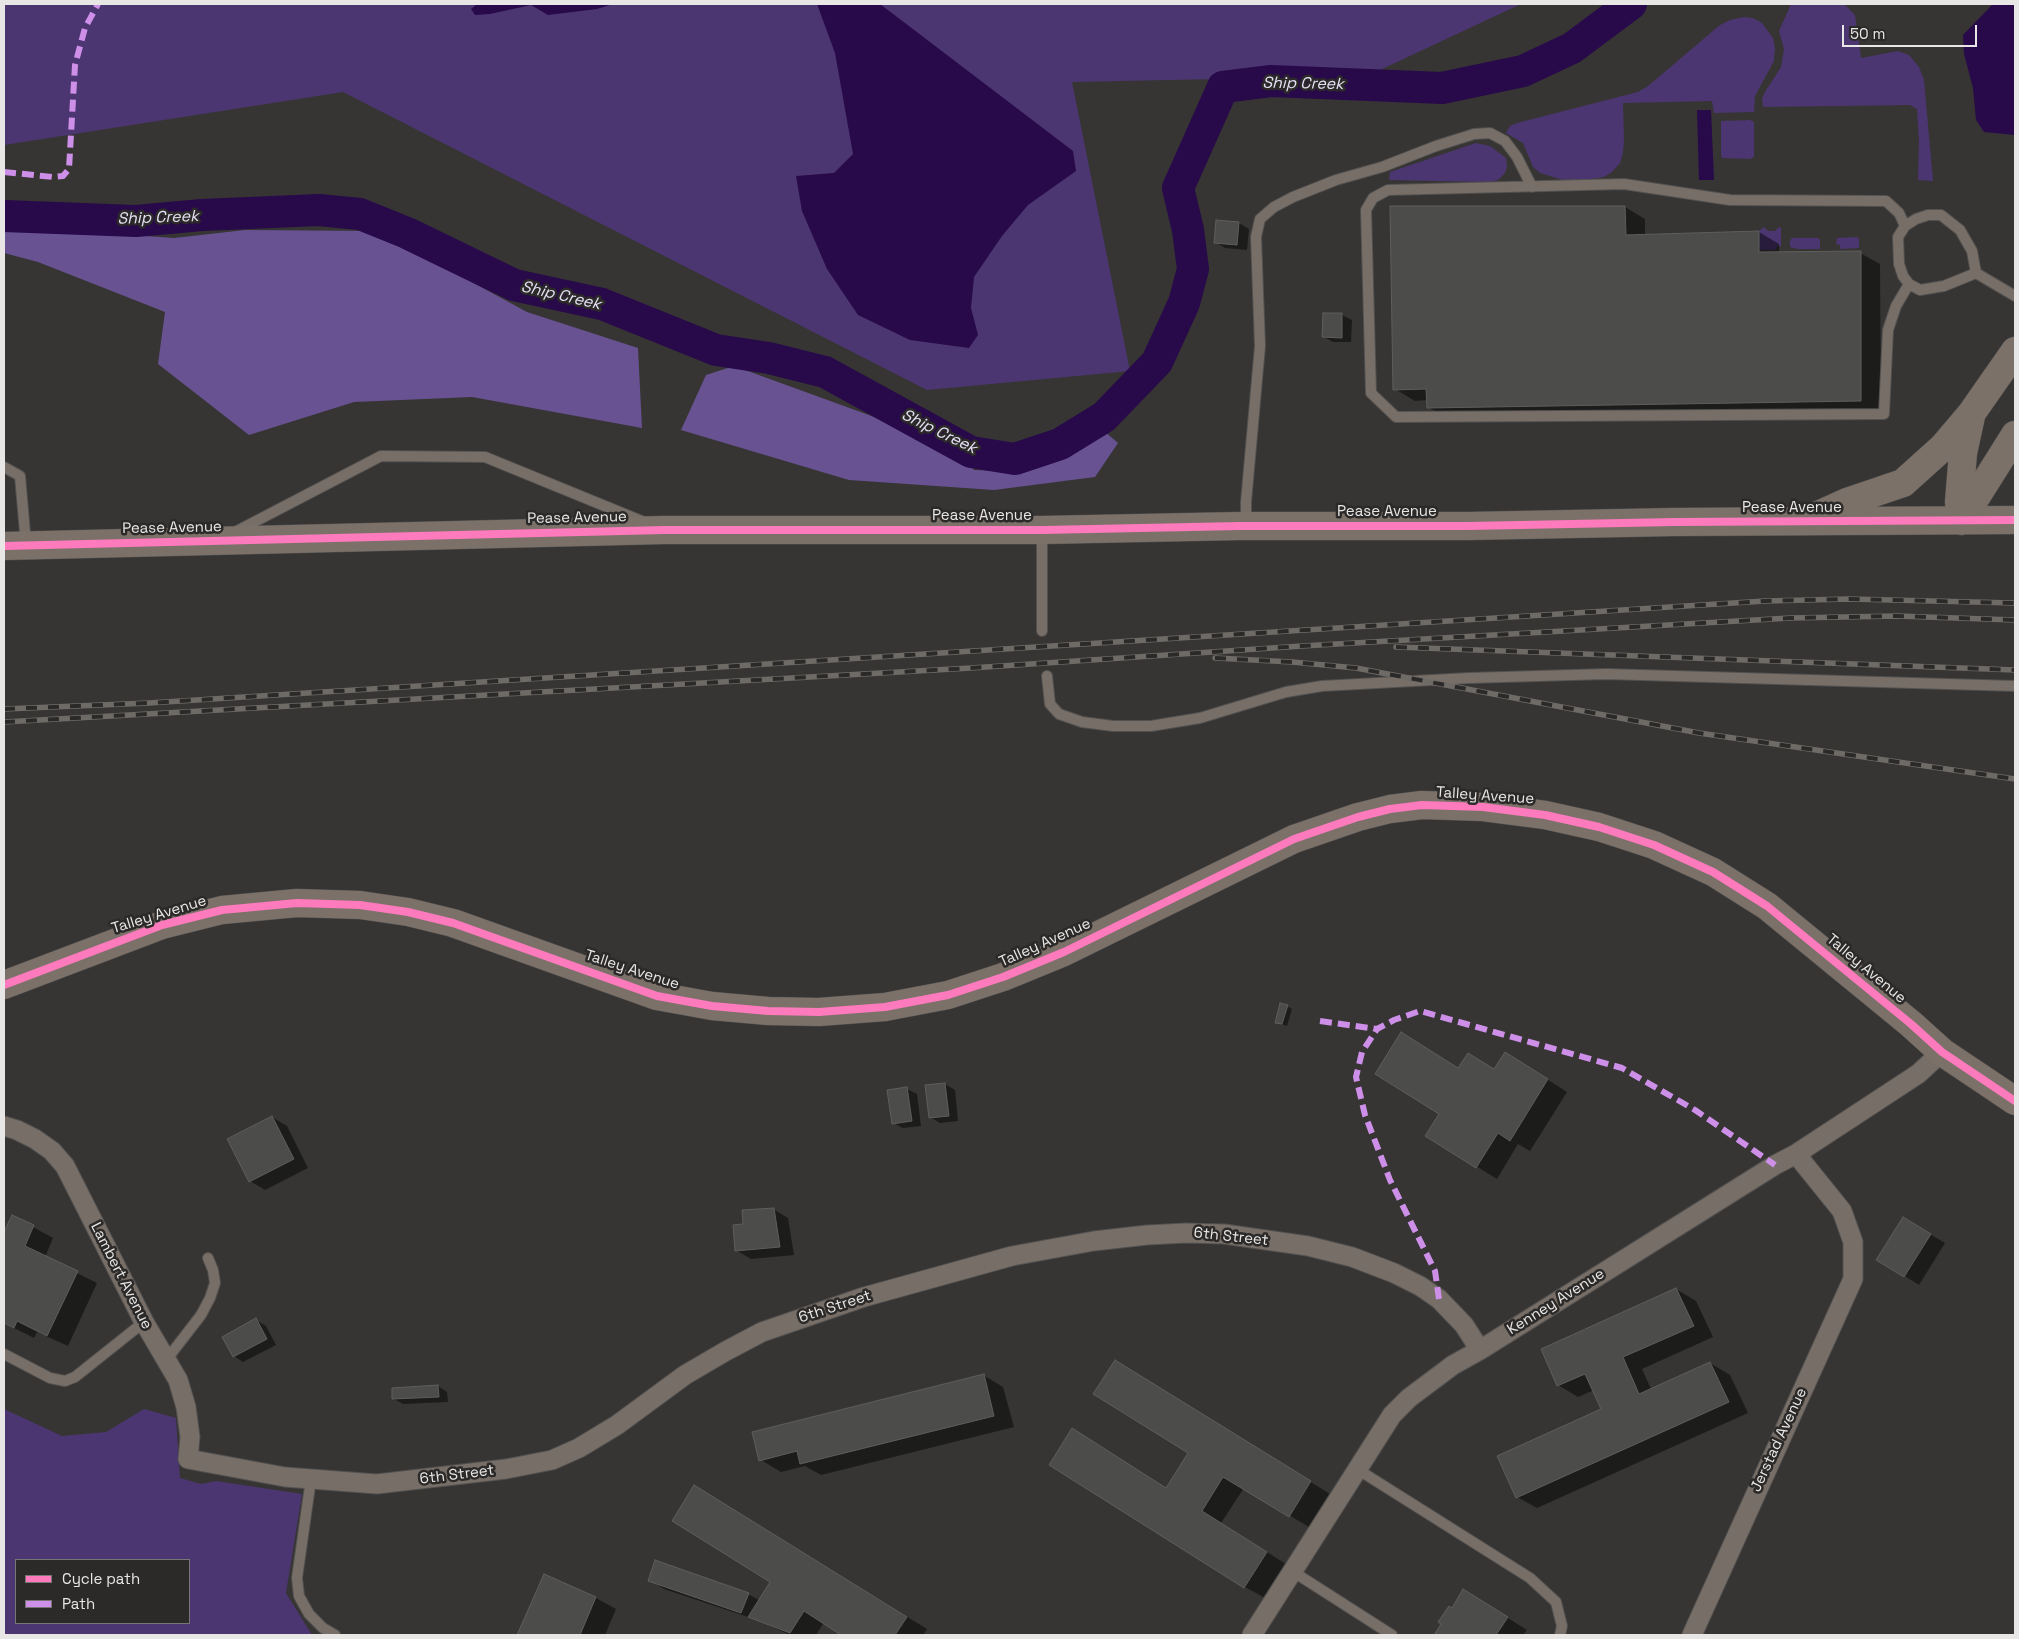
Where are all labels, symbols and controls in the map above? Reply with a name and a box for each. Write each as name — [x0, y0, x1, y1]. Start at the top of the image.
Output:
scale bar — [1844, 15, 1979, 47]
text: 50 m — [1850, 24, 1885, 43]
water label: Ship Creek — [1262, 74, 1344, 94]
water label: Ship Creek — [117, 207, 199, 229]
water label: Ship Creek — [519, 277, 603, 315]
water label: Ship Creek — [898, 406, 980, 458]
street label: Pease Avenue — [1742, 499, 1842, 517]
street label: Pease Avenue — [1337, 503, 1437, 521]
street label: Pease Avenue — [932, 507, 1032, 525]
street label: Pease Avenue — [527, 508, 627, 528]
street label: Pease Avenue — [122, 518, 222, 538]
street label: Talley Avenue — [1435, 784, 1535, 808]
street label: Talley Avenue — [109, 892, 209, 938]
street label: Talley Avenue — [996, 915, 1094, 971]
street label: Talley Avenue — [1823, 930, 1909, 1008]
street label: Talley Avenue — [582, 946, 682, 994]
street label: Lambert Avenue — [86, 1220, 156, 1332]
street label: 6th Street — [1193, 1224, 1269, 1250]
street label: Kenney Avenue — [1504, 1265, 1608, 1339]
street label: 6th Street — [797, 1287, 873, 1327]
street label: Jerstad Avenue — [1747, 1385, 1811, 1495]
street label: 6th Street — [419, 1461, 495, 1489]
legend — [15, 1559, 190, 1624]
text: Cycle path — [62, 1569, 140, 1588]
text: Path — [62, 1594, 95, 1613]

